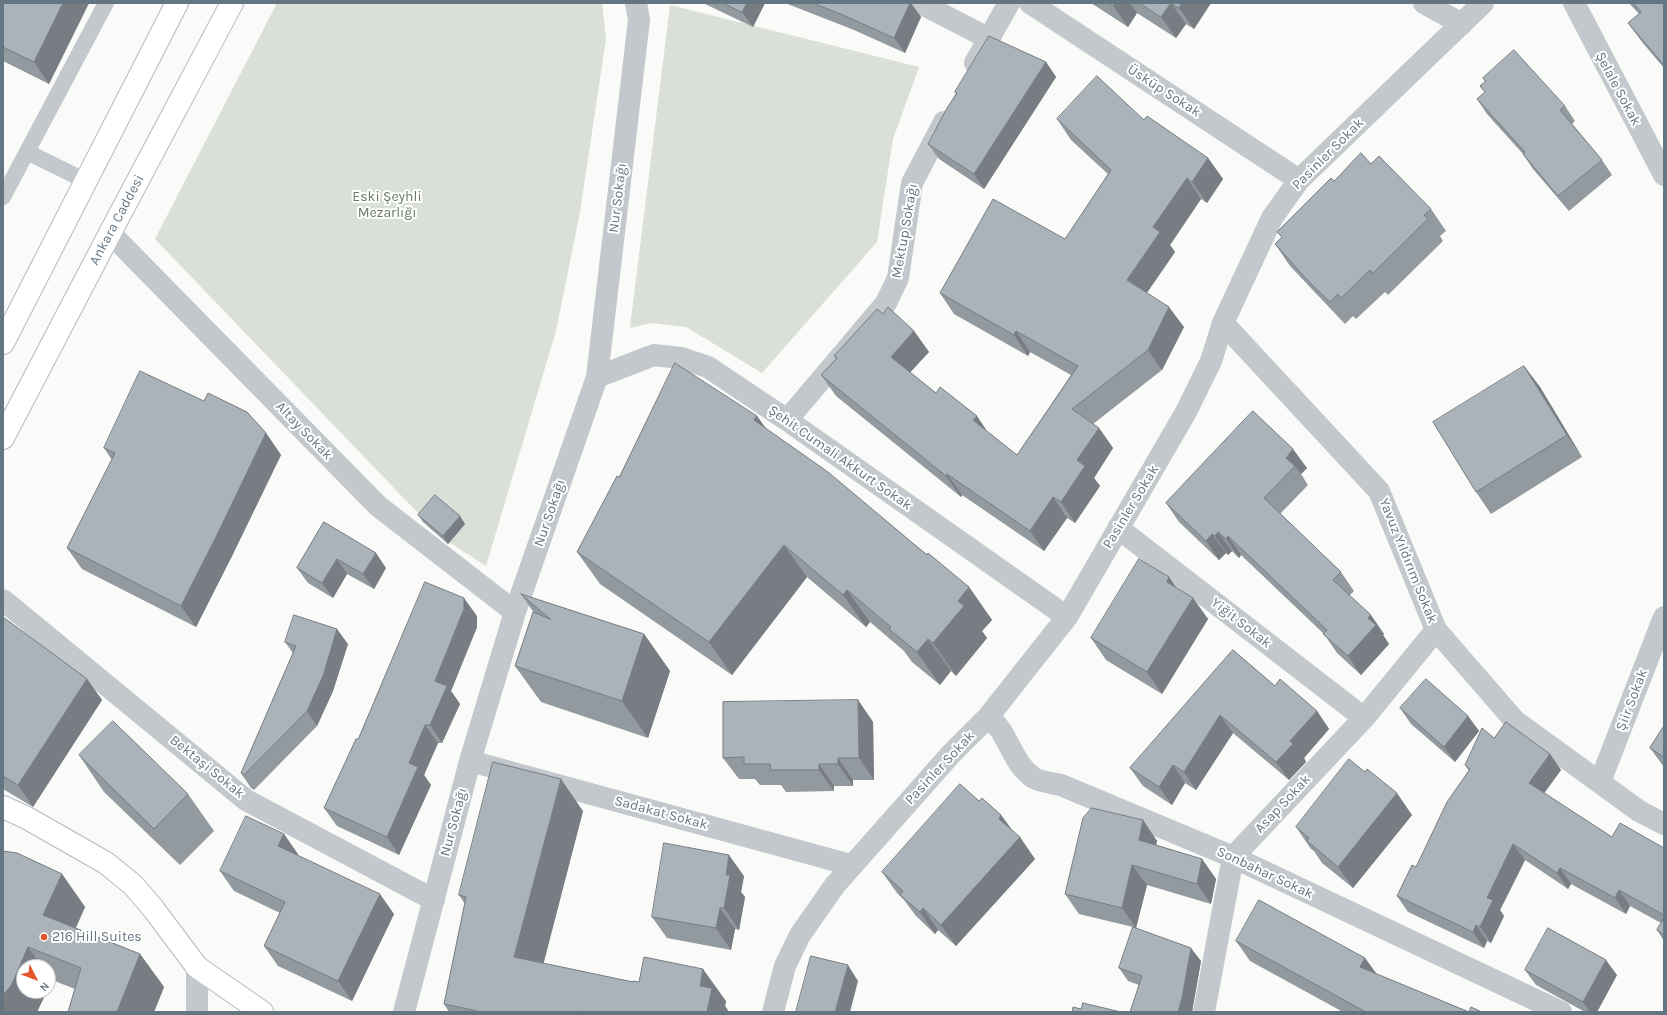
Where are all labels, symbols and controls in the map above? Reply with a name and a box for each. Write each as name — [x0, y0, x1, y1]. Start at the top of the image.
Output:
street label: Şelale Sokak — [1591, 49, 1645, 129]
street label: Üsküp Sokak — [1124, 61, 1204, 121]
street label: Pasinler Sokak — [1289, 115, 1367, 193]
street label: Nur Sokağı — [605, 162, 631, 234]
street label: Ankara Caddesi — [86, 172, 148, 268]
street label: Mektup Sokağı — [888, 182, 922, 280]
park label: Eski Şeyhli Mezarlığı — [352, 189, 422, 222]
street label: Altay Sokak — [272, 398, 336, 464]
street label: Şehit Cumali Akkurt Sokak — [765, 402, 915, 514]
street label: Pasinler Sokak — [1099, 462, 1163, 552]
street label: Nur Sokağı — [531, 477, 569, 549]
street label: Yavuz Yıldırım Sokak — [1375, 496, 1441, 626]
street label: Yiğit Sokak — [1207, 594, 1275, 652]
street label: Şiir Sokak — [1613, 667, 1651, 733]
street label: Pasinler Sokak — [902, 728, 978, 808]
street label: Bektaşi Sokak — [166, 732, 248, 802]
street label: Asap Sokak — [1252, 771, 1314, 837]
street label: Nur Sokağı — [437, 786, 471, 858]
street label: Sadakat Sokak — [612, 792, 710, 834]
street label: Sonbahar Sokak — [1214, 843, 1316, 903]
place label: 216 Hill Suites — [52, 929, 142, 945]
marker: 216 Hill Suites — [39, 932, 49, 942]
north arrow — [16, 959, 56, 999]
text: N — [37, 979, 52, 994]

